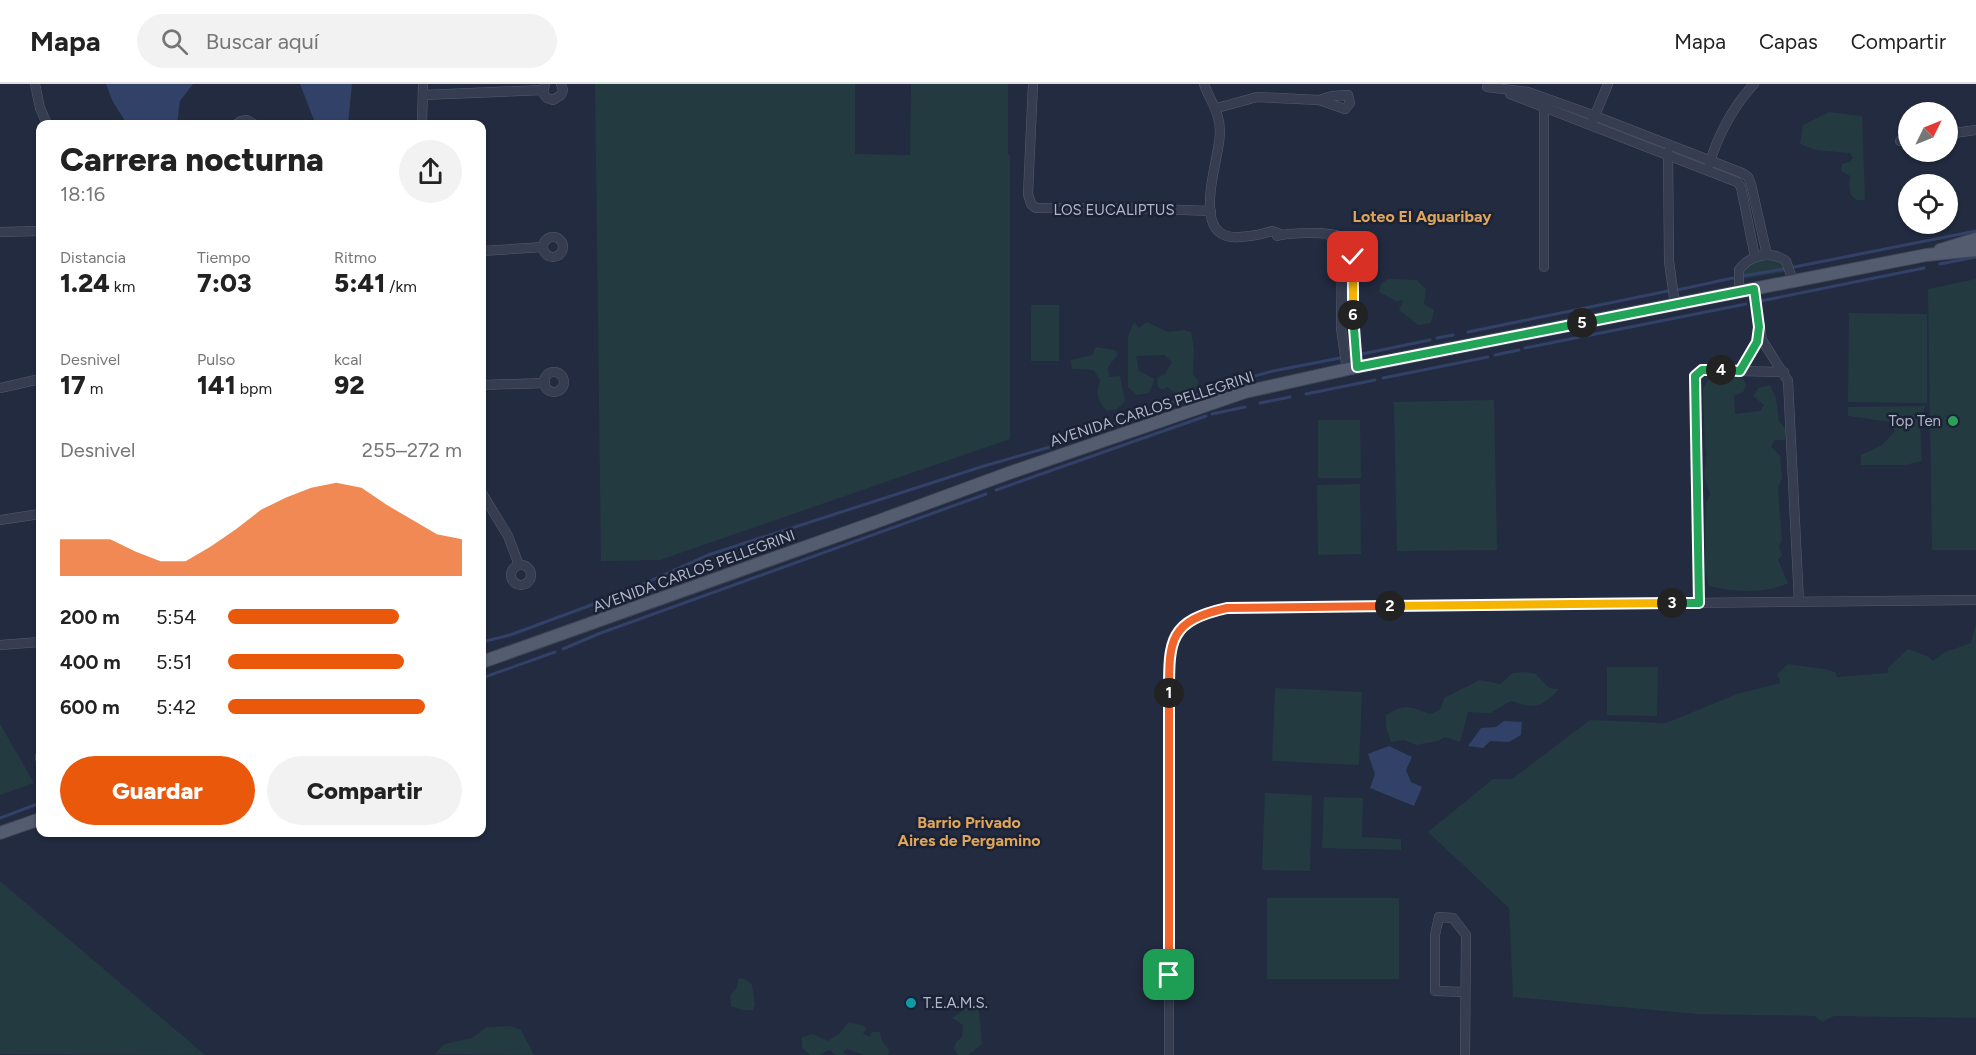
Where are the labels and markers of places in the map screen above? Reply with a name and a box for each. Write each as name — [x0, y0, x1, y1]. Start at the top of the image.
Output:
pin — [1327, 231, 1378, 282]
pin: 6 — [1338, 300, 1368, 330]
pin: 5 — [1567, 308, 1597, 338]
pin: 4 — [1706, 355, 1736, 385]
place label: Top Ten — [1888, 412, 1941, 430]
marker: Top Ten — [1946, 414, 1960, 428]
pin: 3 — [1657, 588, 1687, 618]
pin: 2 — [1375, 591, 1405, 621]
pin: 1 — [1154, 678, 1184, 708]
pin — [1143, 949, 1194, 1000]
place label: T.E.A.M.S. — [923, 994, 988, 1012]
marker: T.E.A.M.S. — [904, 996, 918, 1010]

